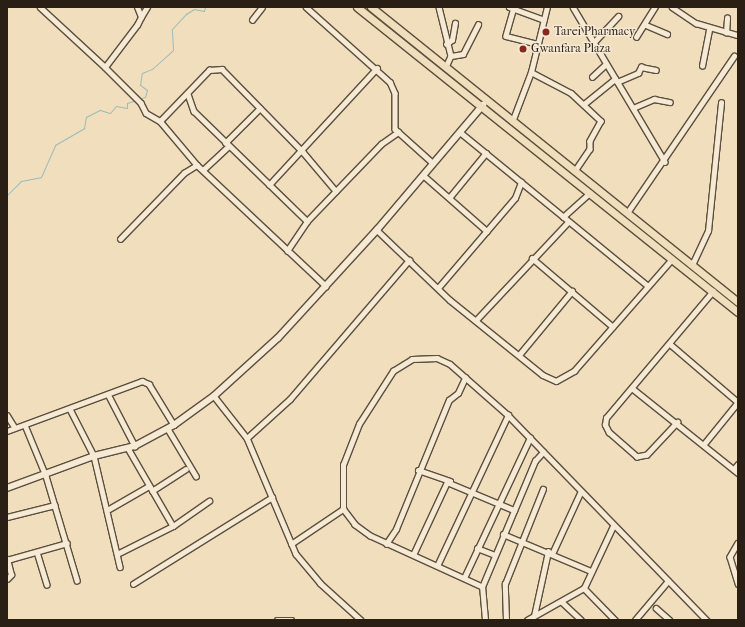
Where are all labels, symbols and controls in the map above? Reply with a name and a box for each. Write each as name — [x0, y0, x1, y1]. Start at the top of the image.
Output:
place label: Tarei Pharmacy — [554, 25, 635, 39]
marker: Tarei Pharmacy — [541, 27, 551, 37]
place label: Gwanfara Plaza — [531, 42, 610, 56]
marker: Gwanfara Plaza — [518, 44, 528, 54]

